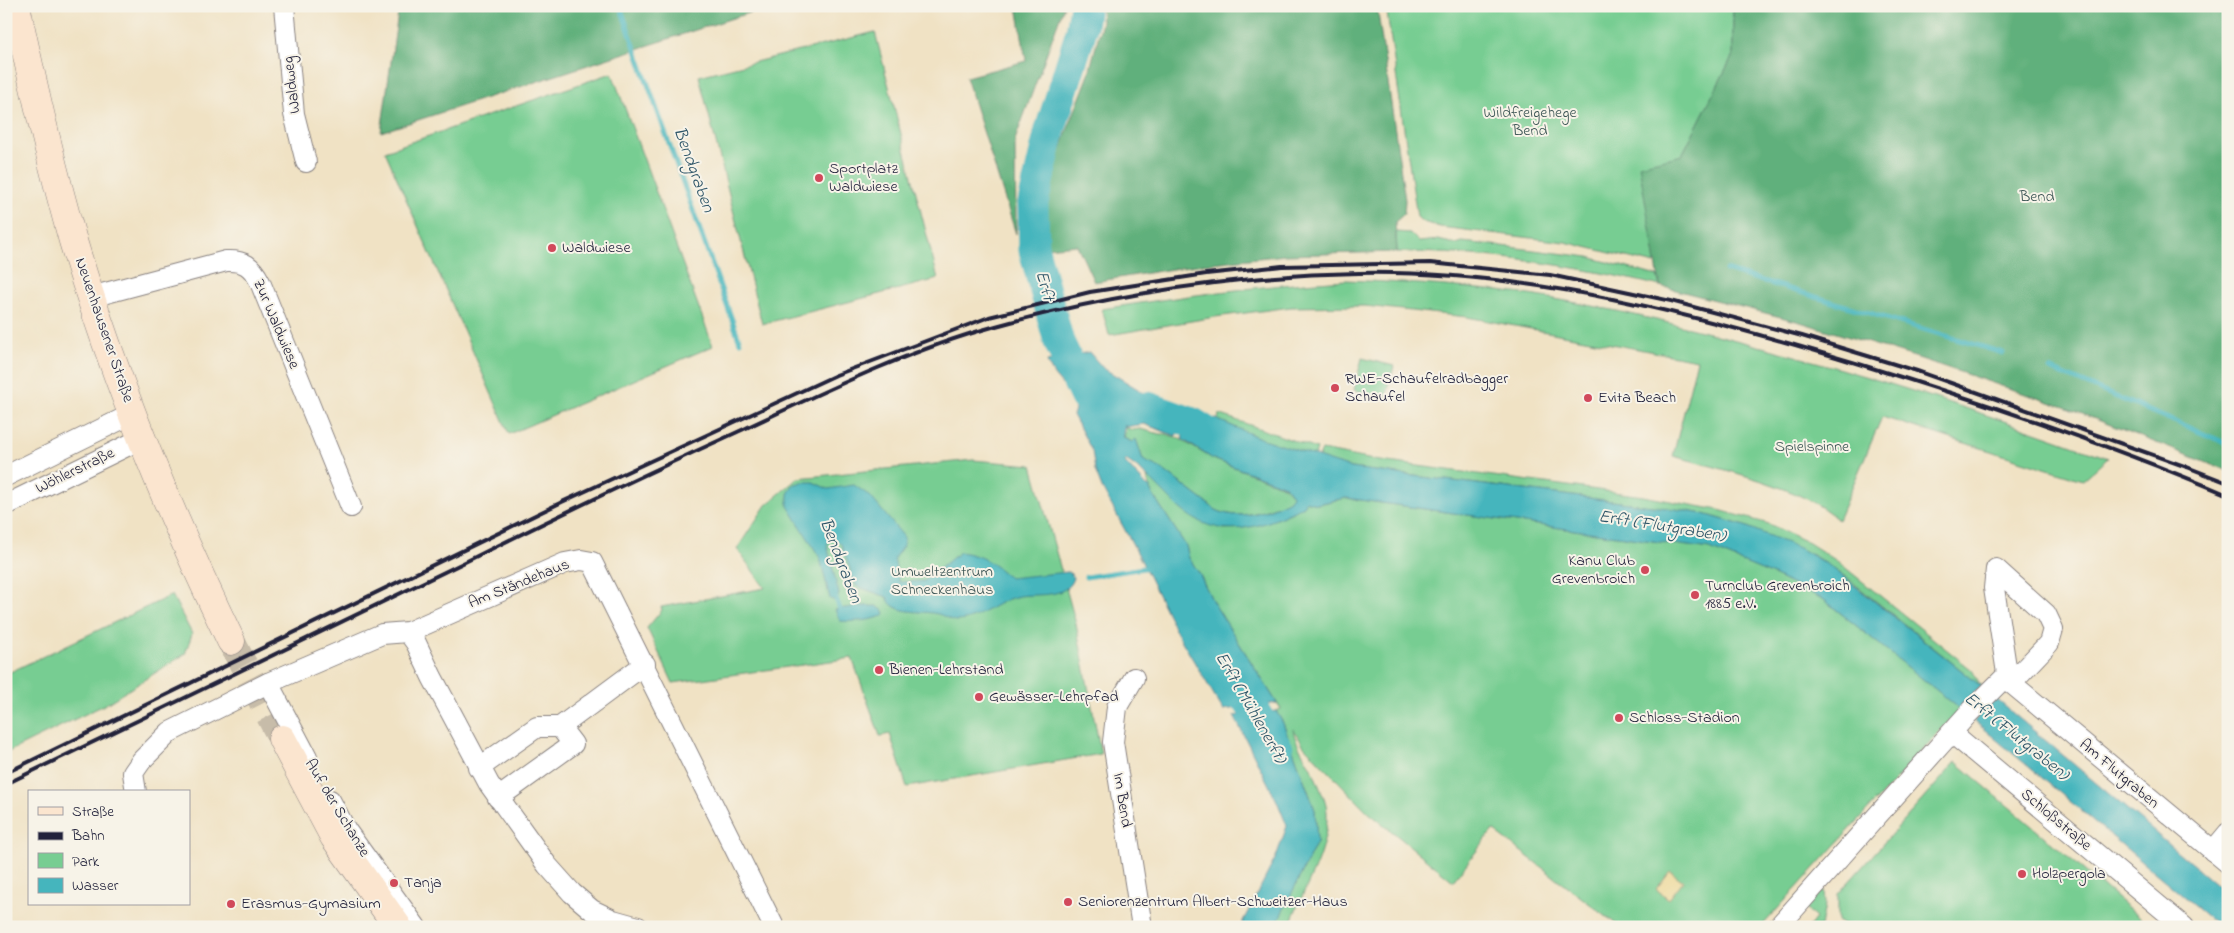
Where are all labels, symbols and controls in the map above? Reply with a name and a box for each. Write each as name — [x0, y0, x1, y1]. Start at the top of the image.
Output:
street label: Waldweg — [277, 55, 307, 115]
park label: Wildfreigehege Bend — [1483, 101, 1577, 143]
water label: Bendgraben — [666, 124, 721, 217]
place label: Sportplatz Waldwiese — [829, 157, 899, 199]
marker: Sportplatz Waldwiese — [813, 172, 825, 184]
park label: Bend — [2019, 185, 2054, 209]
place label: Waldwiese — [562, 236, 631, 260]
marker: Waldwiese — [546, 242, 558, 254]
street label: Neuenhausener Straße — [68, 254, 140, 406]
water label: Erft — [1028, 268, 1061, 306]
street label: Zur Waldwiese — [246, 275, 306, 374]
place label: RWE-Schaufelradbagger Schaufel — [1345, 367, 1508, 409]
marker: RWE-Schaufelradbagger Schaufel — [1329, 382, 1341, 394]
place label: Evita Beach — [1598, 386, 1676, 410]
marker: Evita Beach — [1582, 392, 1594, 404]
park label: Spielspinne — [1775, 435, 1850, 459]
street label: Wöhlerstraße — [31, 441, 119, 500]
water label: Erft (Flutgraben) — [1597, 504, 1729, 550]
water label: Bendgraben — [812, 515, 868, 608]
place label: Kanu Club Grevenbroich — [1552, 549, 1636, 591]
street label: Am Ständehaus — [465, 553, 573, 615]
park label: Umweltzentrum Schneckenhaus — [891, 560, 993, 602]
marker: Kanu Club Grevenbroich — [1639, 564, 1651, 576]
place label: Turnclub Grevenbroich 1885 e.V. — [1705, 574, 1850, 616]
marker: Turnclub Grevenbroich 1885 e.V. — [1689, 589, 1701, 601]
water label: Erft (Mühlenerft) — [1208, 648, 1293, 770]
place label: Bienen-Lehrstand — [888, 658, 1003, 682]
marker: Bienen-Lehrstand — [873, 664, 885, 676]
place label: Gewässer-Lehrpfad — [989, 685, 1119, 709]
water label: Erft (Flutgraben) — [1958, 687, 2075, 789]
marker: Gewässer-Lehrpfad — [973, 691, 985, 703]
place label: Schloss-Stadion — [1629, 706, 1740, 730]
marker: Schloss-Stadion — [1613, 712, 1625, 724]
street label: Am Flutgraben — [2074, 733, 2164, 815]
street label: Auf der Schanze — [298, 754, 376, 862]
street label: Im Bend — [1106, 771, 1138, 829]
street label: Schloßstraße — [2015, 783, 2097, 858]
legend — [28, 790, 190, 906]
text: Straße — [72, 801, 114, 823]
text: Bahn — [71, 825, 105, 847]
text: Park — [72, 851, 100, 873]
place label: Holzpergola — [2032, 862, 2106, 886]
marker: Holzpergola — [2016, 868, 2028, 880]
place label: Tanja — [404, 871, 442, 895]
text: Wasser — [72, 875, 119, 897]
marker: Tanja — [388, 877, 400, 889]
place label: Seniorenzentrum Albert-Schweitzer-Haus — [1078, 890, 1348, 914]
place label: Erasmus-Gymasium — [241, 892, 381, 916]
marker: Seniorenzentrum Albert-Schweitzer-Haus — [1062, 896, 1074, 908]
marker: Erasmus-Gymasium — [225, 898, 237, 910]

